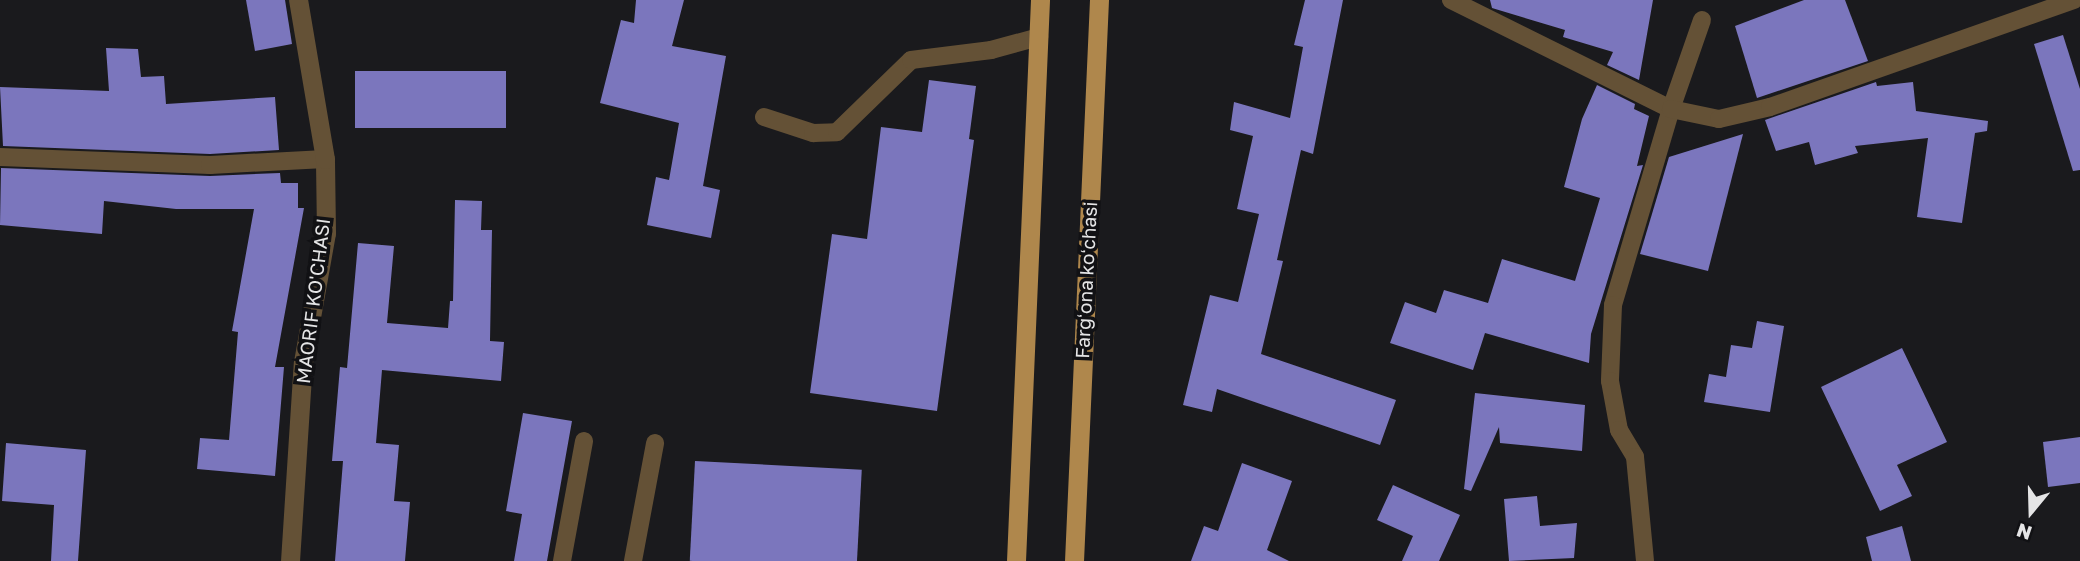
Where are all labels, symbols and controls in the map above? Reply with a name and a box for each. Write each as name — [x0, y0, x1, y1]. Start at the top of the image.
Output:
street label: Fargʻona koʻchasi — [1071, 201, 1101, 359]
street label: MAORIF KO'CHASI — [292, 217, 334, 385]
north arrow — [1996, 477, 2066, 547]
text: N — [2013, 519, 2035, 546]

